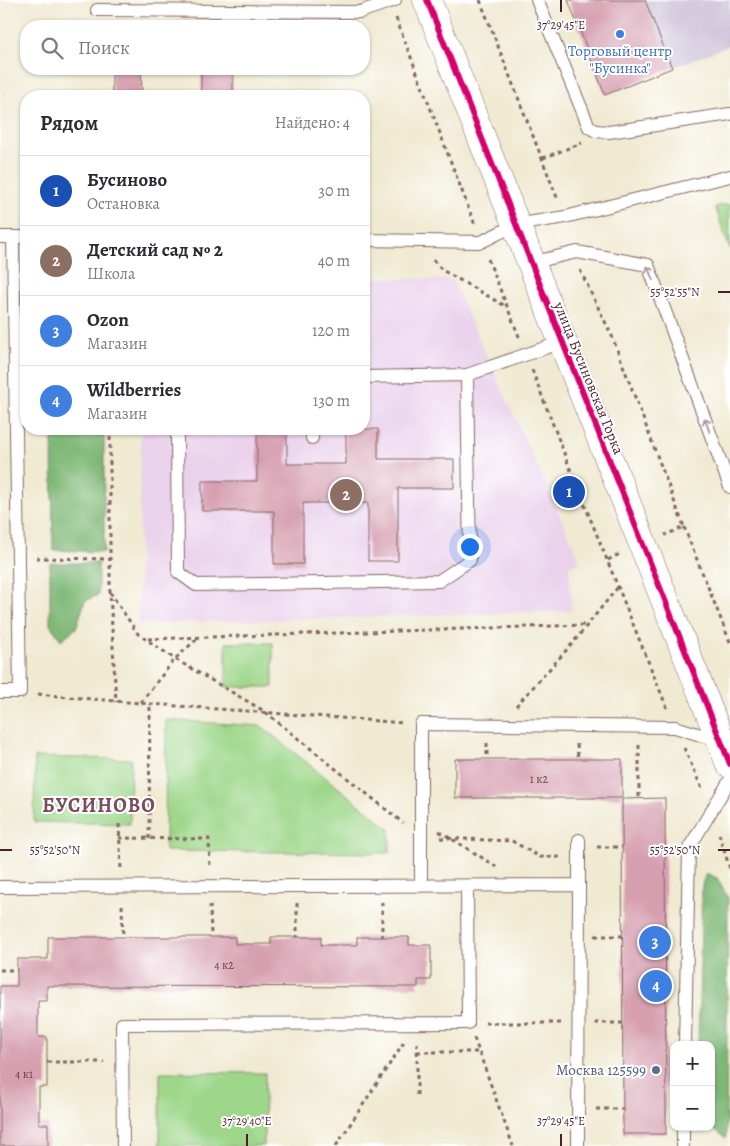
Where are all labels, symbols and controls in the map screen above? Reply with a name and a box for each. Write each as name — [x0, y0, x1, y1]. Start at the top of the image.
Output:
text: 37°29'45"E — [537, 17, 585, 33]
search box — [20, 20, 370, 75]
marker: Торговый центр "Бусинка" — [614, 28, 626, 40]
icon: search — [38, 34, 66, 62]
text: Поиск — [78, 35, 130, 61]
place label: Торговый центр "Бусинка" — [568, 41, 672, 78]
text: Рядом — [40, 109, 98, 137]
text: Найдено: 4 — [275, 112, 350, 134]
text: Бусиново — [87, 167, 167, 193]
text: 1 — [53, 180, 59, 202]
text: 30 m — [318, 180, 350, 202]
text: Остановка — [87, 193, 160, 215]
text: Детский сад № 2 — [87, 237, 223, 263]
text: 2 — [52, 250, 60, 272]
text: 40 m — [318, 250, 350, 272]
text: Школа — [87, 263, 135, 285]
one-way arrow — [645, 266, 655, 281]
text: 55°52'55"N — [650, 284, 700, 300]
street label: улица Бусиновская Горка — [549, 298, 629, 457]
text: Ozon — [87, 307, 129, 333]
text: 3 — [53, 320, 59, 342]
text: 120 m — [312, 320, 350, 342]
text: Магазин — [87, 333, 147, 355]
text: Wildberries — [87, 377, 181, 403]
text: 4 — [52, 390, 60, 412]
text: 130 m — [313, 390, 350, 412]
text: Магазин — [87, 403, 147, 425]
one-way arrow — [702, 418, 711, 433]
pin: 1 — [553, 473, 585, 511]
pin: 2 — [330, 476, 362, 514]
your location — [457, 534, 483, 560]
house number: 1 к2 — [530, 771, 548, 787]
district label: БУСИНОВО — [42, 792, 156, 819]
text: 55°52'50"N — [30, 842, 81, 858]
text: 55°52'50"N — [650, 842, 701, 858]
pin: 3 — [639, 923, 671, 961]
house number: 4 к2 — [214, 957, 234, 973]
pin: 4 — [640, 967, 672, 1005]
map controls — [670, 1041, 715, 1131]
button: + — [670, 1041, 715, 1086]
place label: Москва 125599 — [556, 1060, 646, 1080]
marker: Москва 125599 — [650, 1064, 662, 1076]
house number: 4 к1 — [15, 1066, 33, 1082]
button: − — [670, 1086, 715, 1131]
text: 37°29'40"E — [222, 1113, 272, 1129]
text: 37°29'45"E — [537, 1113, 585, 1129]

